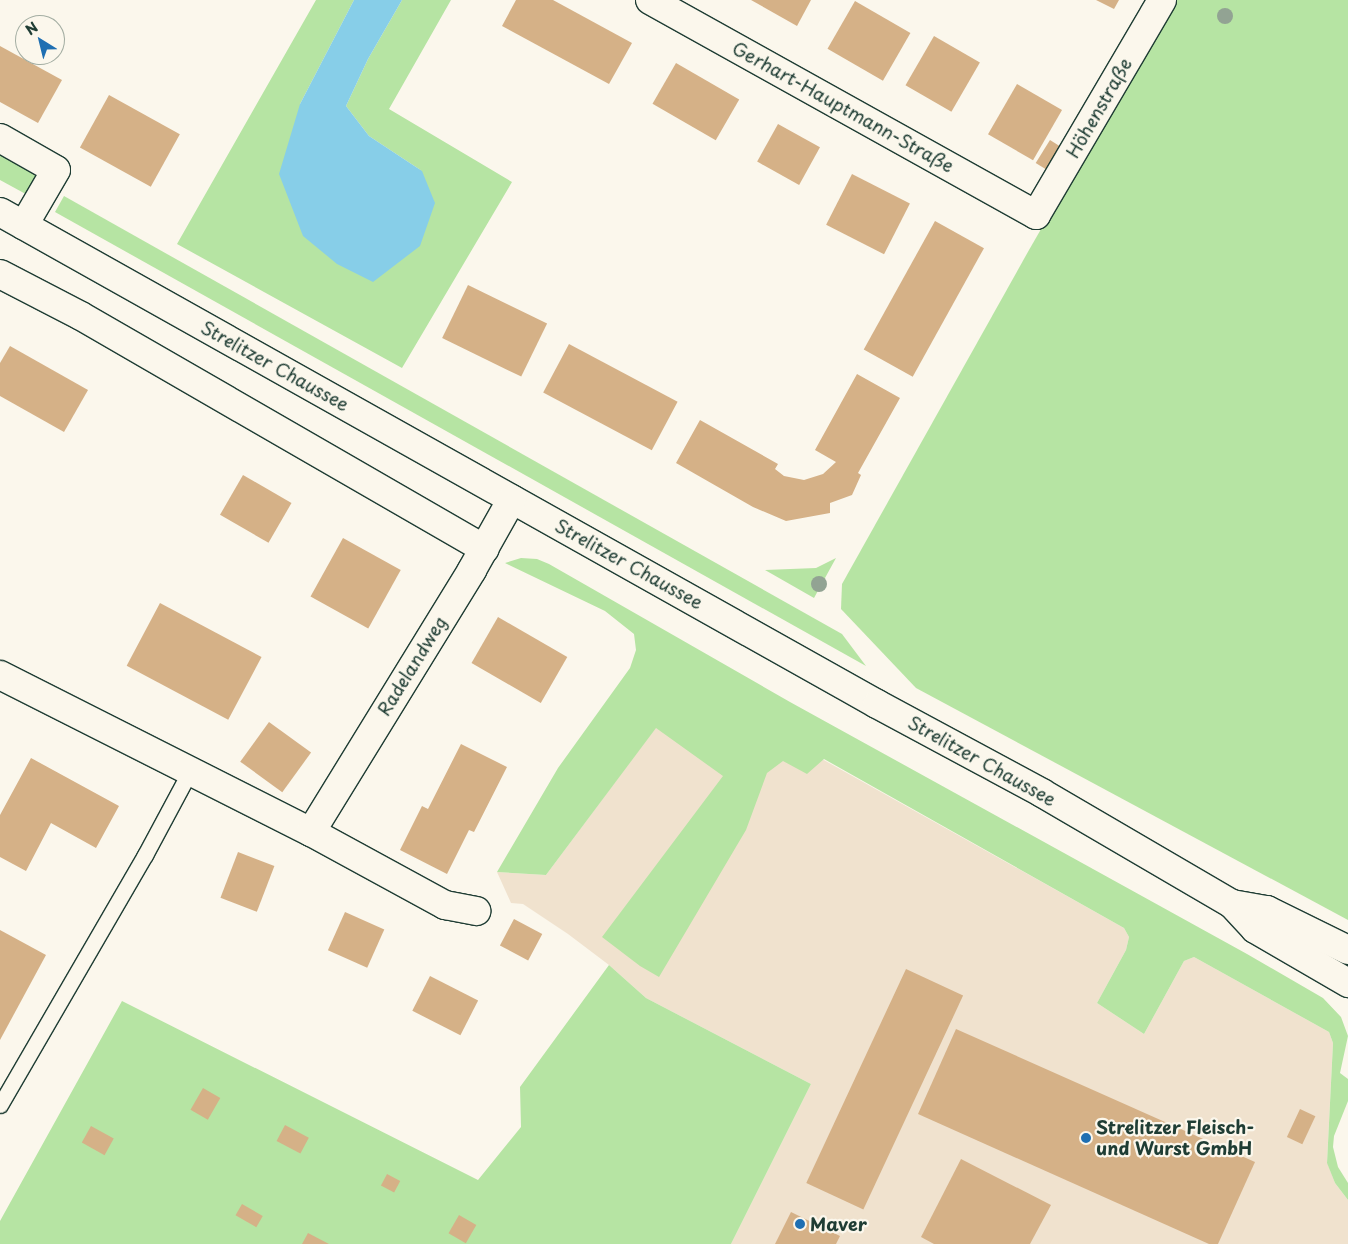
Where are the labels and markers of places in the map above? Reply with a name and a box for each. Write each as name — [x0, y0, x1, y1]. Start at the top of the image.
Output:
place label: Strelitzer Fleisch- und Wurst GmbH — [1096, 1117, 1256, 1160]
marker: Strelitzer Fleisch- und Wurst GmbH — [1080, 1132, 1092, 1144]
place label: Maver — [810, 1213, 867, 1235]
marker: Maver — [794, 1218, 806, 1230]

